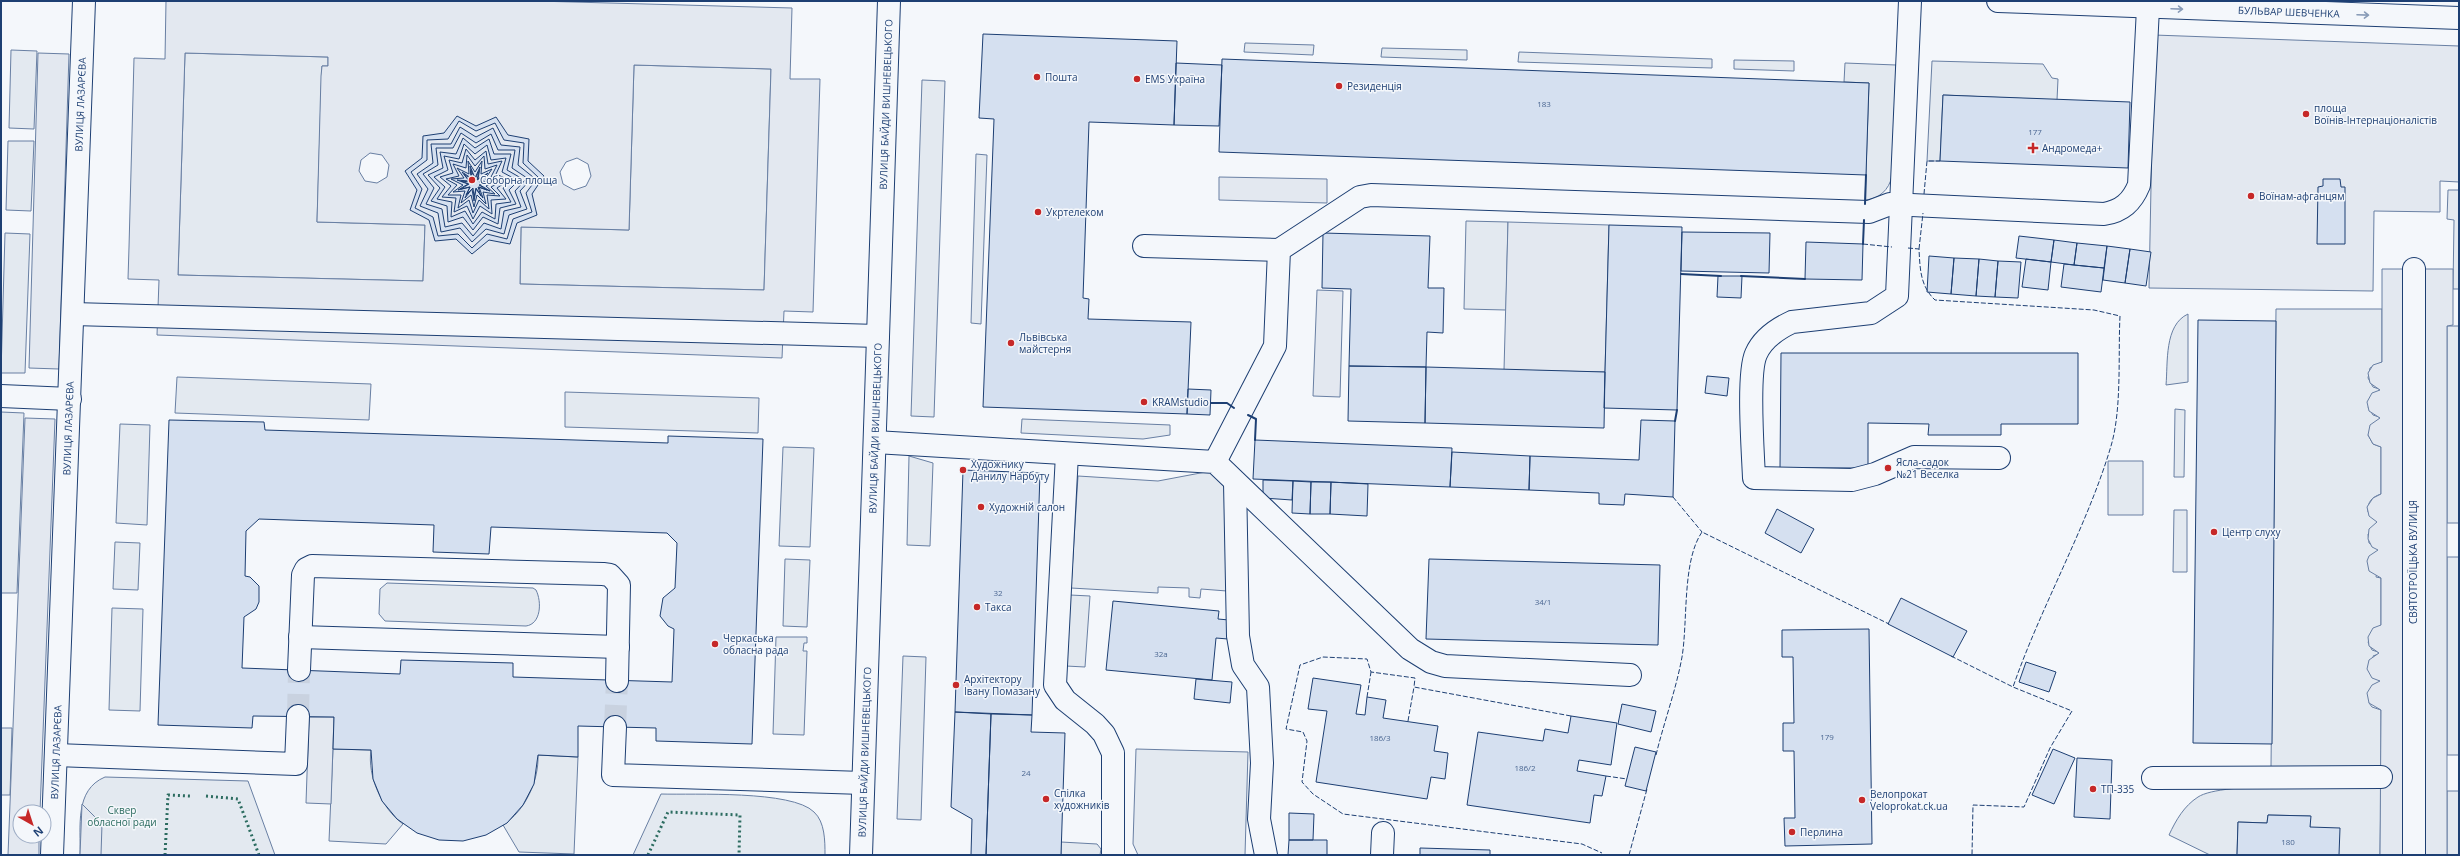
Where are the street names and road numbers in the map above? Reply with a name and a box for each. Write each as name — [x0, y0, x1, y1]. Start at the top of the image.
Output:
street label: БУЛЬВАР ШЕВЧЕНКА — [2238, 3, 2341, 21]
street label: ВУЛИЦЯ БАЙДИ ВИШНЕВЕЦЬКОГО — [876, 19, 895, 190]
street label: ВУЛИЦЯ ЛАЗАРЄВА — [71, 56, 89, 152]
street label: ВУЛИЦЯ БАЙДИ ВИШНЕВЕЦЬКОГО — [865, 342, 885, 514]
street label: ВУЛИЦЯ ЛАЗАРЄВА — [59, 380, 77, 476]
street label: СВЯТОТРОЇЦЬКА ВУЛИЦЯ — [2406, 500, 2420, 624]
street label: ВУЛИЦЯ БАЙДИ ВИШНЕВЕЦЬКОГО — [855, 666, 874, 838]
street label: ВУЛИЦЯ ЛАЗАРЄВА — [47, 704, 65, 799]

